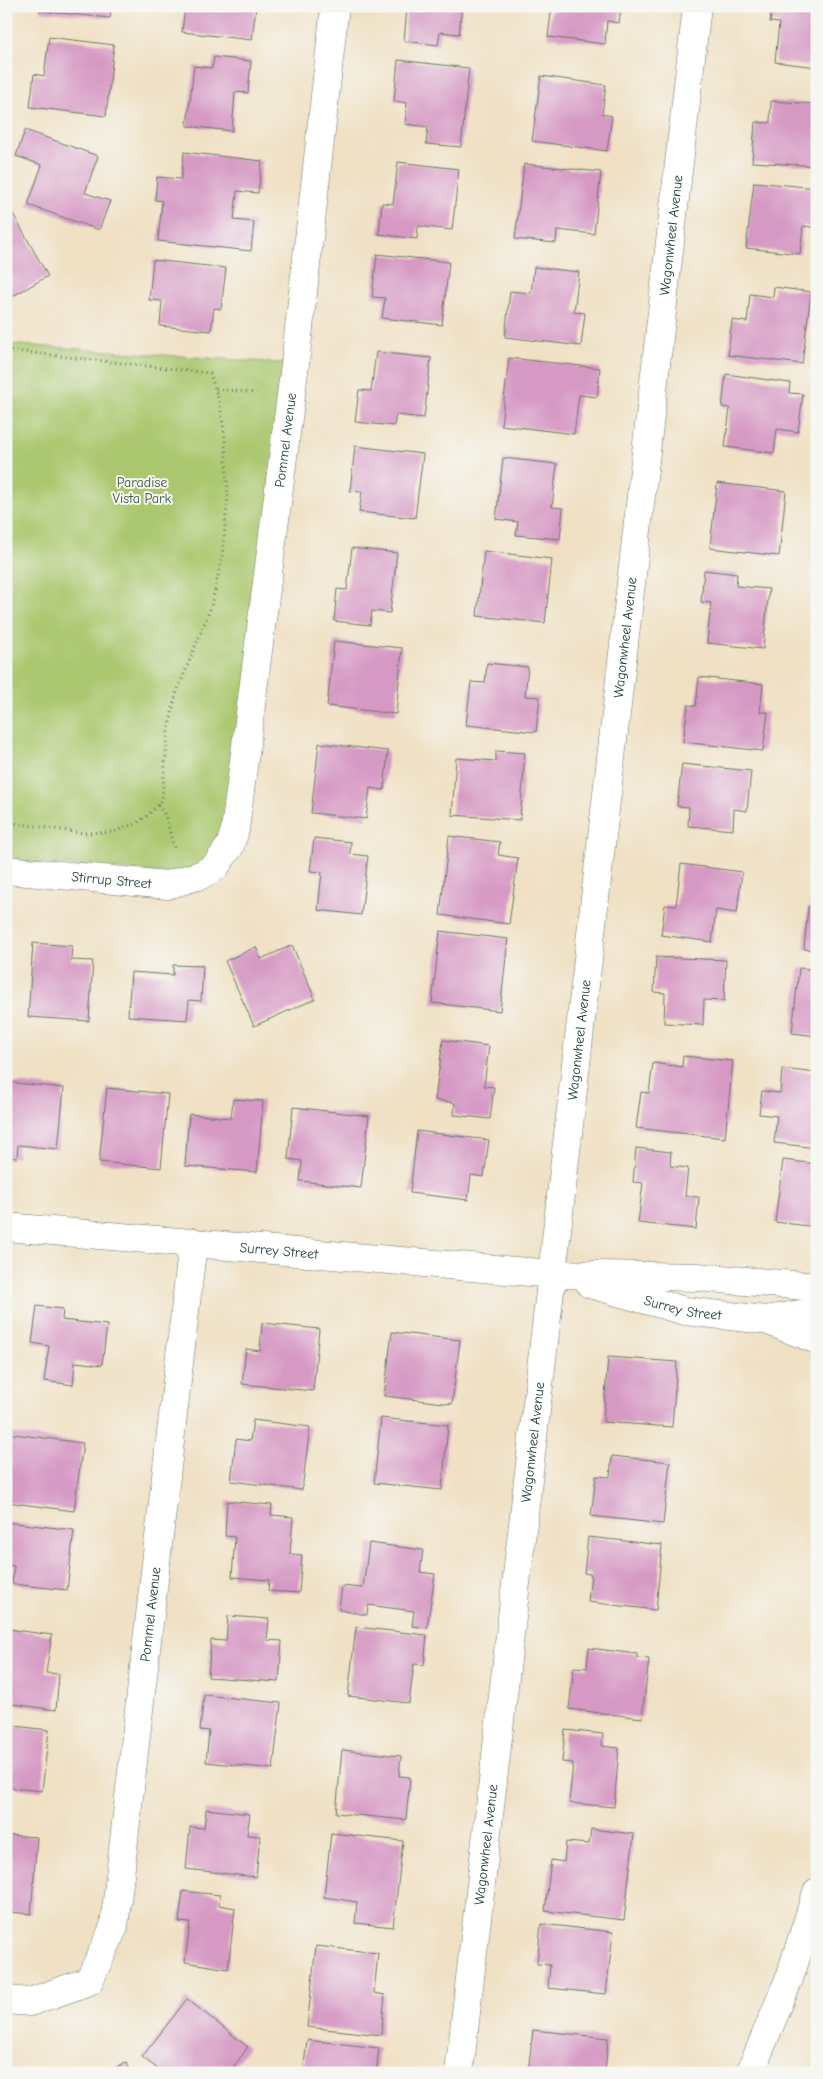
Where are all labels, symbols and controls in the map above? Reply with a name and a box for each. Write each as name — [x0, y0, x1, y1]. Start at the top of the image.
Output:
street label: Wagonwheel Avenue — [655, 174, 686, 296]
street label: Pommel Avenue — [271, 392, 300, 488]
park label: Paradise Vista Park — [113, 474, 172, 507]
street label: Wagonwheel Avenue — [609, 576, 640, 699]
street label: Stirrup Street — [71, 868, 153, 892]
street label: Wagonwheel Avenue — [563, 979, 594, 1101]
street label: Surrey Street — [239, 1239, 320, 1262]
street label: Surrey Street — [642, 1291, 723, 1324]
street label: Wagonwheel Avenue — [517, 1381, 548, 1504]
street label: Pommel Avenue — [136, 1566, 164, 1663]
street label: Wagonwheel Avenue — [470, 1783, 501, 1906]

